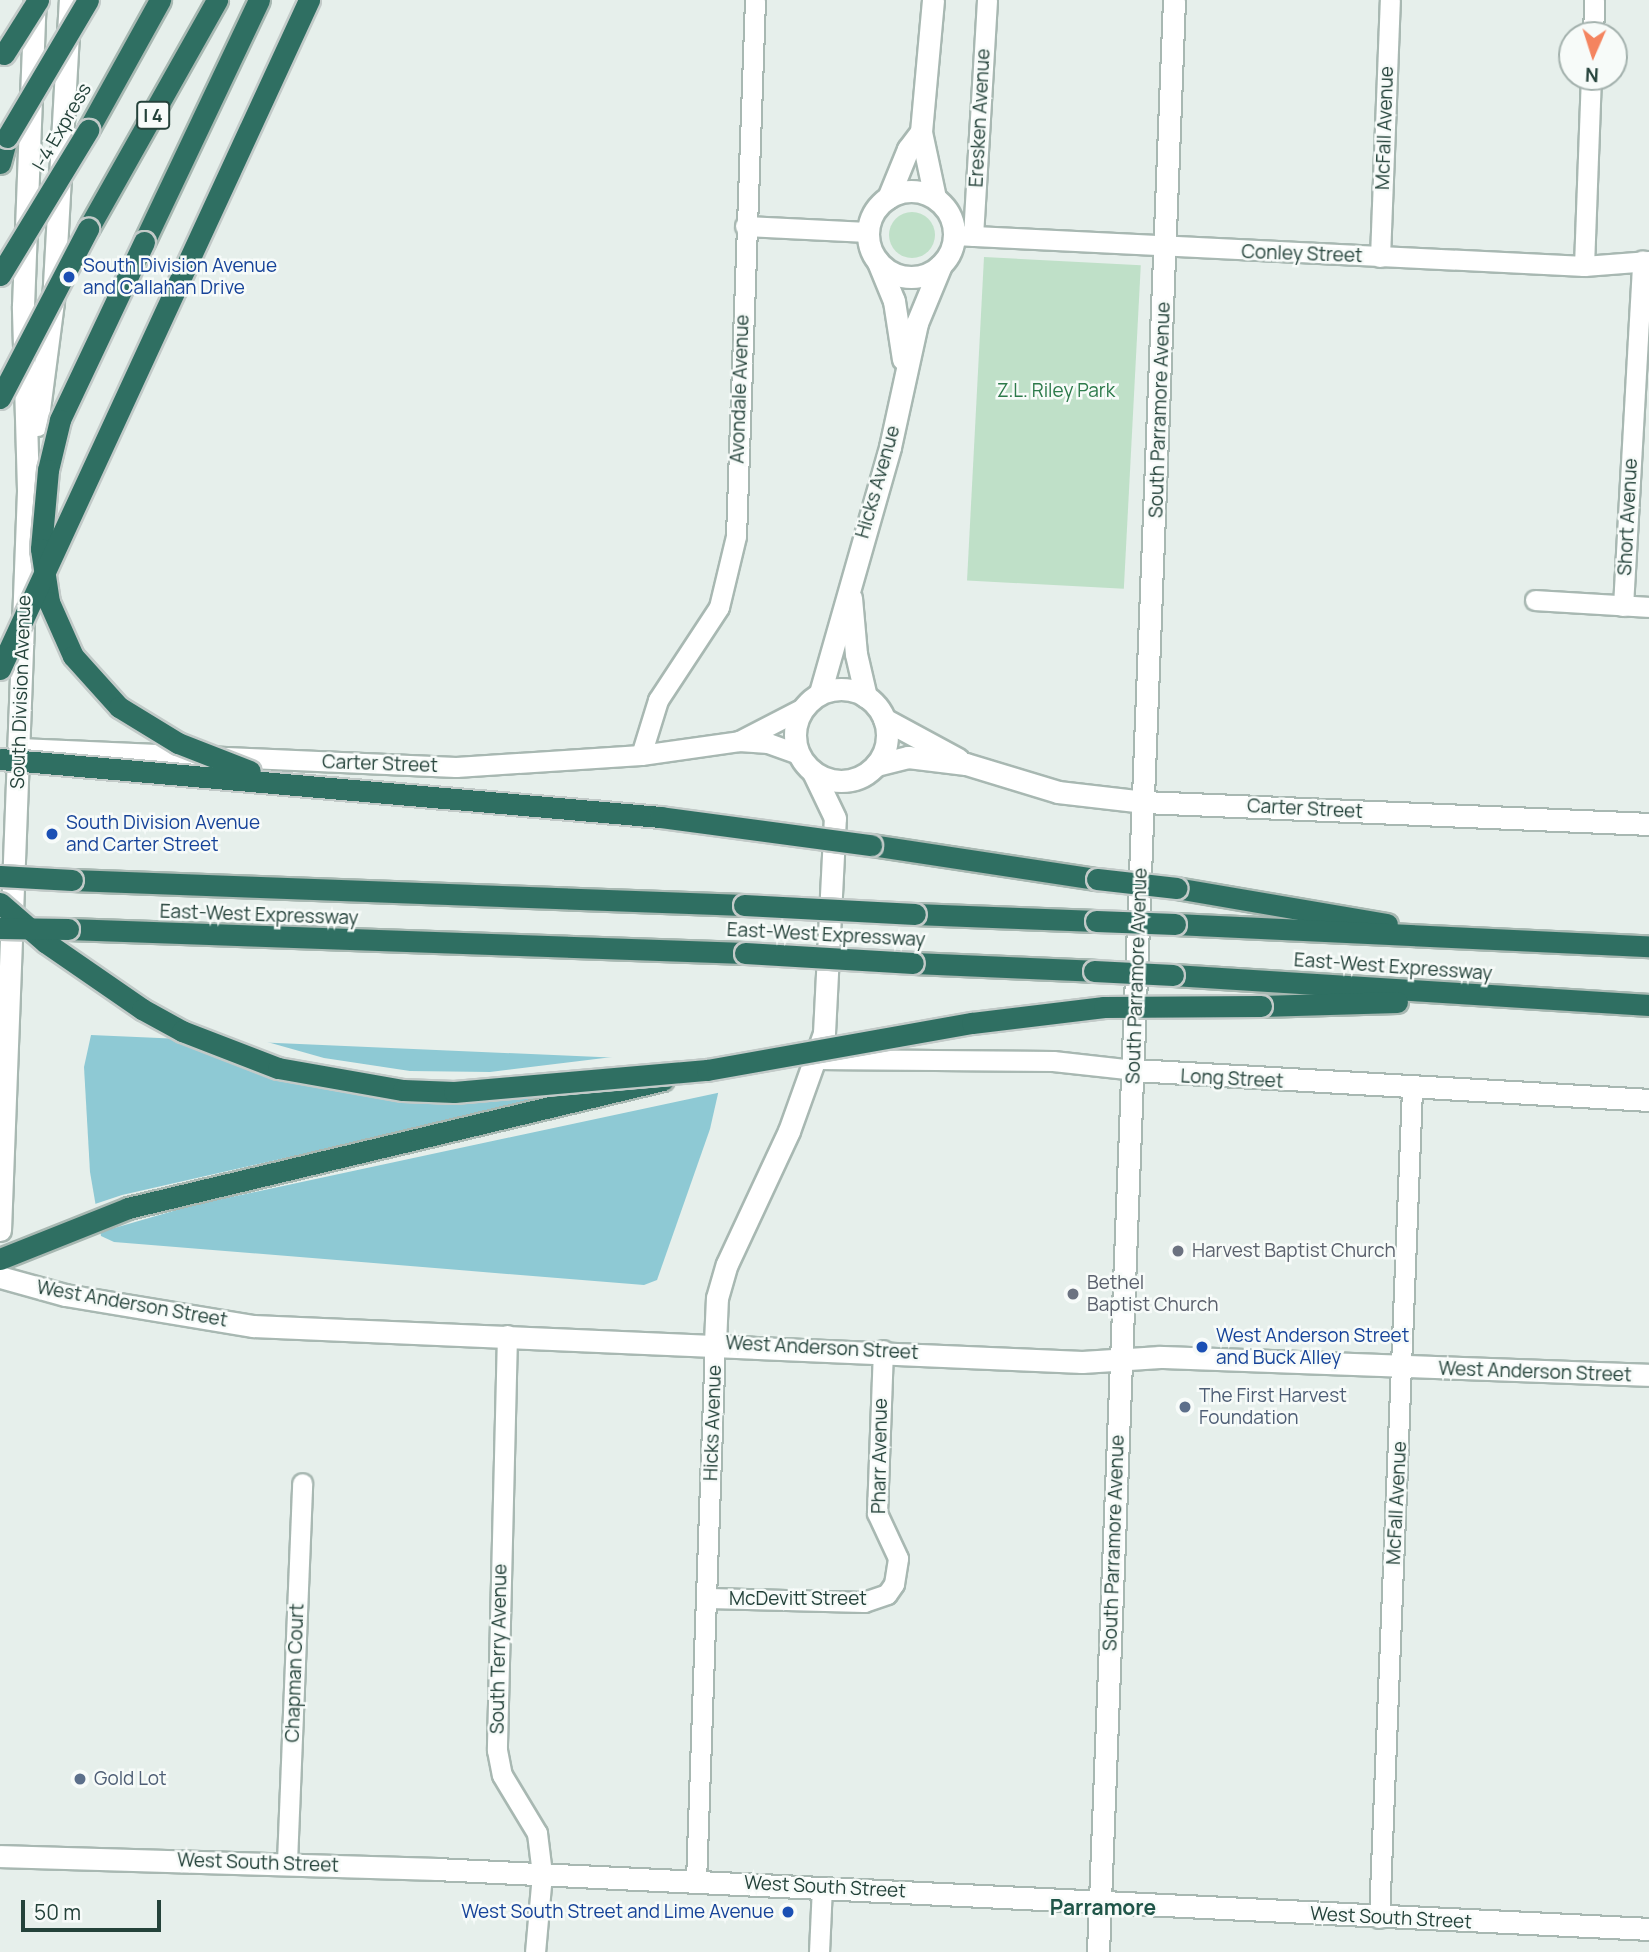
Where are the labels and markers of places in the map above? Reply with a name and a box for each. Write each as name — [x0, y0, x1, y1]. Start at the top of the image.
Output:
place label: South Division Avenue and Callahan Drive — [83, 255, 277, 299]
marker: South Division Avenue and Callahan Drive — [61, 269, 77, 285]
place label: South Division Avenue and Carter Street — [66, 812, 260, 856]
marker: South Division Avenue and Carter Street — [44, 826, 60, 842]
place label: Harvest Baptist Church — [1192, 1240, 1396, 1262]
marker: Harvest Baptist Church — [1170, 1243, 1186, 1259]
place label: Bethel Baptist Church — [1087, 1272, 1219, 1316]
marker: Bethel Baptist Church — [1065, 1286, 1081, 1302]
place label: West Anderson Street and Buck Alley — [1216, 1325, 1409, 1369]
marker: West Anderson Street and Buck Alley — [1194, 1339, 1210, 1355]
place label: The First Harvest Foundation — [1199, 1385, 1347, 1429]
marker: The First Harvest Foundation — [1177, 1399, 1193, 1415]
place label: Gold Lot — [94, 1768, 167, 1790]
marker: Gold Lot — [72, 1771, 88, 1787]
place label: West South Street and Lime Avenue — [461, 1901, 774, 1923]
marker: West South Street and Lime Avenue — [780, 1904, 796, 1920]

